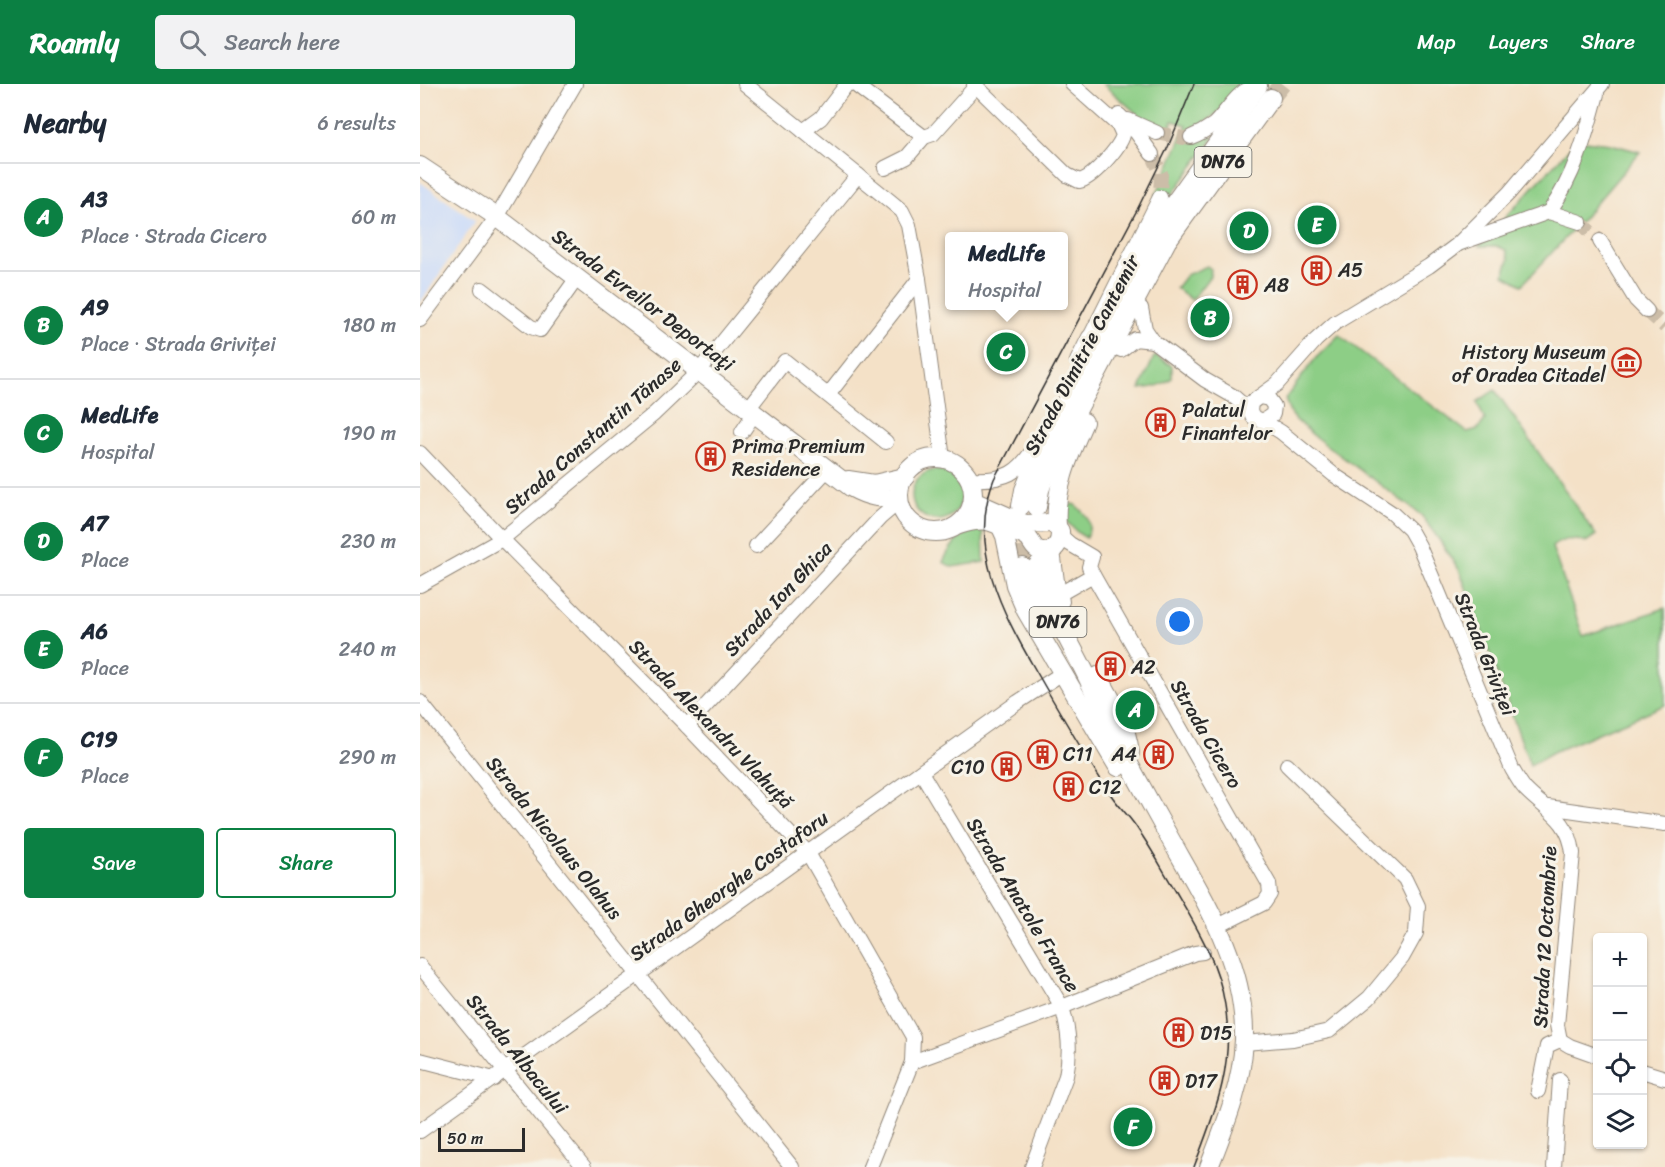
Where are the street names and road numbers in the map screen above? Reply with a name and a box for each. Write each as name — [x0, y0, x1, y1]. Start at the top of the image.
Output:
road number: DN76 — [1194, 147, 1252, 177]
street label: Strada Evreilor Deportaţi — [544, 219, 743, 381]
street label: Strada Dimitrie Cantemir — [1014, 247, 1150, 461]
street label: Strada Constantin Tănase — [496, 348, 690, 524]
street label: Strada Ion Ghica — [715, 532, 842, 665]
street label: Strada Griviței — [1444, 587, 1526, 722]
road number: DN76 — [1030, 607, 1086, 637]
street label: Strada Alexandru Vlahuță — [620, 631, 803, 818]
street label: Strada Cicero — [1160, 672, 1252, 796]
street label: Strada Nicolaus Olahus — [477, 748, 632, 928]
street label: Strada Gheorghe Costaforu — [622, 801, 837, 971]
street label: Strada Anatole France — [957, 810, 1089, 1000]
street label: Strada 12 Octombrie — [1523, 845, 1567, 1029]
street label: Strada Albacului — [457, 986, 577, 1123]

